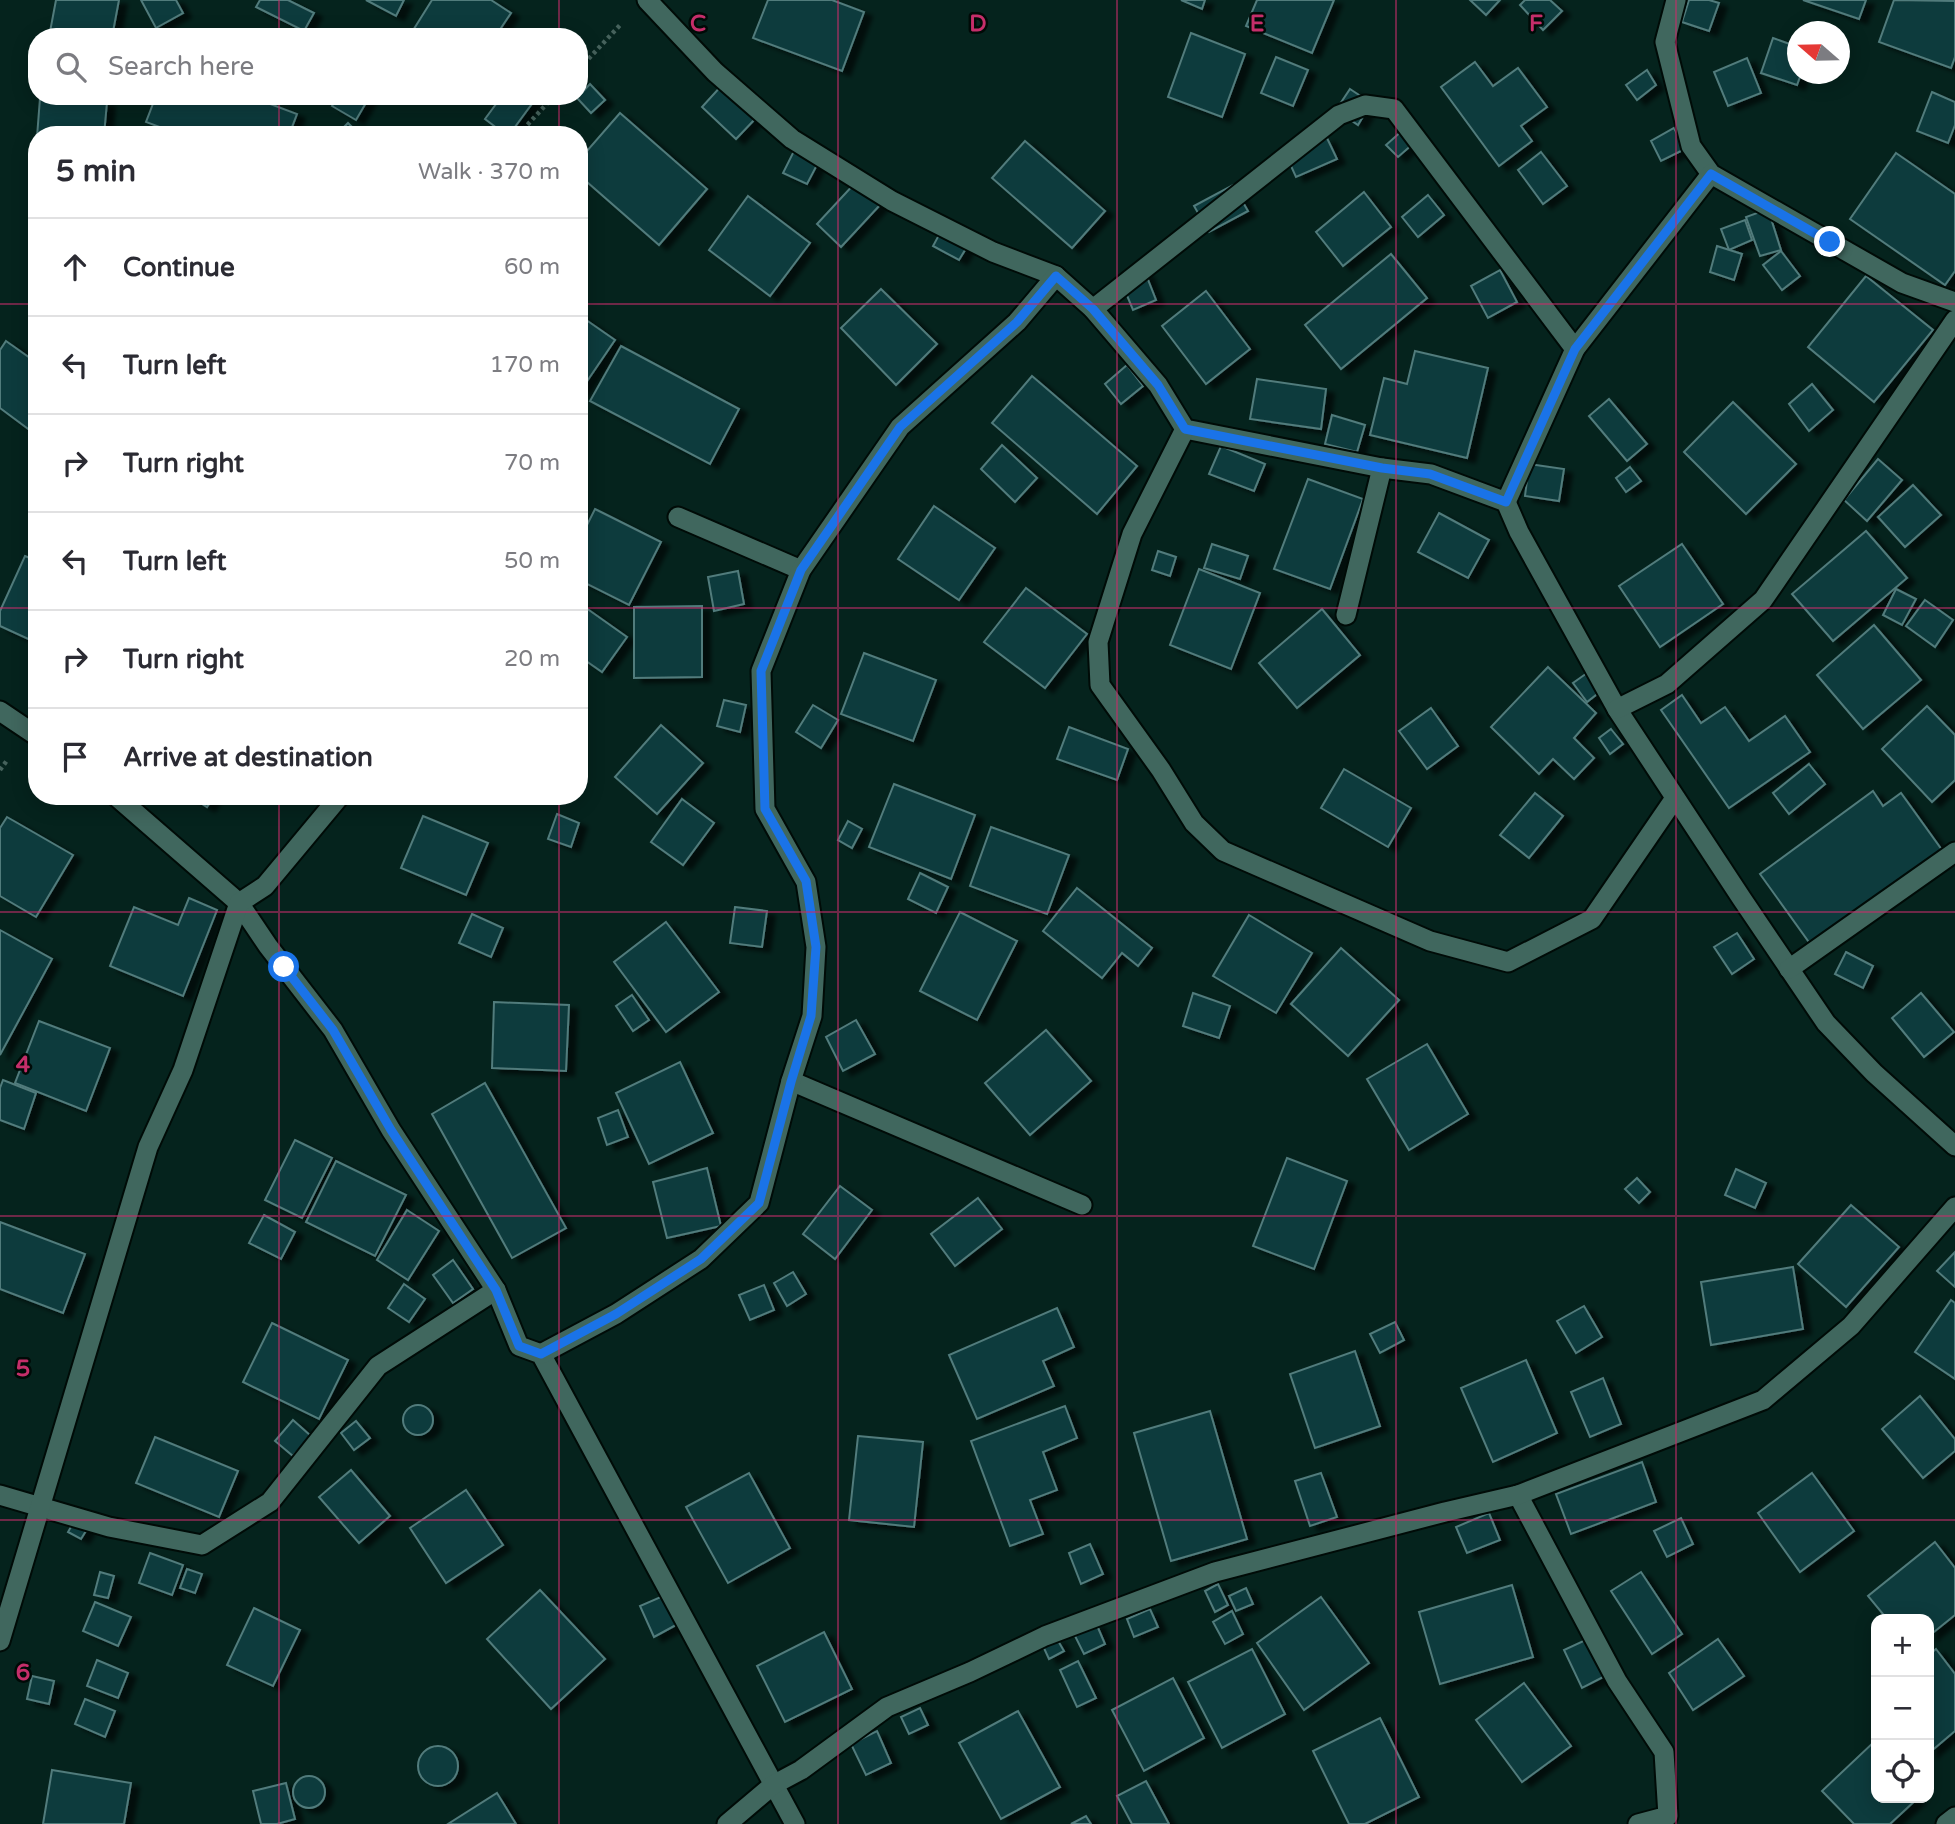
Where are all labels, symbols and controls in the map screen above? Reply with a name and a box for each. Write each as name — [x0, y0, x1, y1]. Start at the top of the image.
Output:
text: C — [690, 10, 706, 38]
text: D — [969, 10, 987, 38]
text: E — [1250, 10, 1264, 38]
text: F — [1529, 10, 1543, 38]
north arrow — [1787, 21, 1850, 84]
search box — [28, 28, 588, 105]
icon: search — [52, 48, 90, 86]
text: Search here — [108, 51, 254, 82]
text: 5 min — [56, 153, 136, 190]
text: Walk · 370 m — [418, 158, 560, 186]
route end — [1814, 226, 1845, 257]
icon: ahead — [56, 248, 94, 286]
text: Continue — [123, 252, 235, 283]
text: 60 m — [504, 253, 560, 281]
icon: left — [56, 346, 94, 384]
text: Turn left — [123, 350, 226, 381]
text: 170 m — [490, 351, 560, 379]
icon: right — [56, 444, 94, 482]
text: Turn right — [123, 448, 244, 479]
text: 70 m — [504, 449, 560, 477]
icon: left — [56, 542, 94, 580]
text: Turn left — [123, 546, 226, 577]
text: 50 m — [504, 547, 560, 575]
icon: right — [56, 640, 94, 678]
text: Turn right — [123, 644, 244, 675]
text: 20 m — [504, 645, 560, 673]
icon: arrive — [56, 738, 94, 776]
text: Arrive at destination — [123, 742, 373, 773]
route start — [268, 951, 299, 982]
text: 4 — [16, 1051, 31, 1079]
text: 5 — [16, 1355, 30, 1383]
map controls — [1871, 1614, 1934, 1803]
button: + — [1871, 1614, 1934, 1677]
text: 6 — [16, 1659, 30, 1687]
button: − — [1871, 1677, 1934, 1740]
button: locate — [1871, 1740, 1934, 1803]

